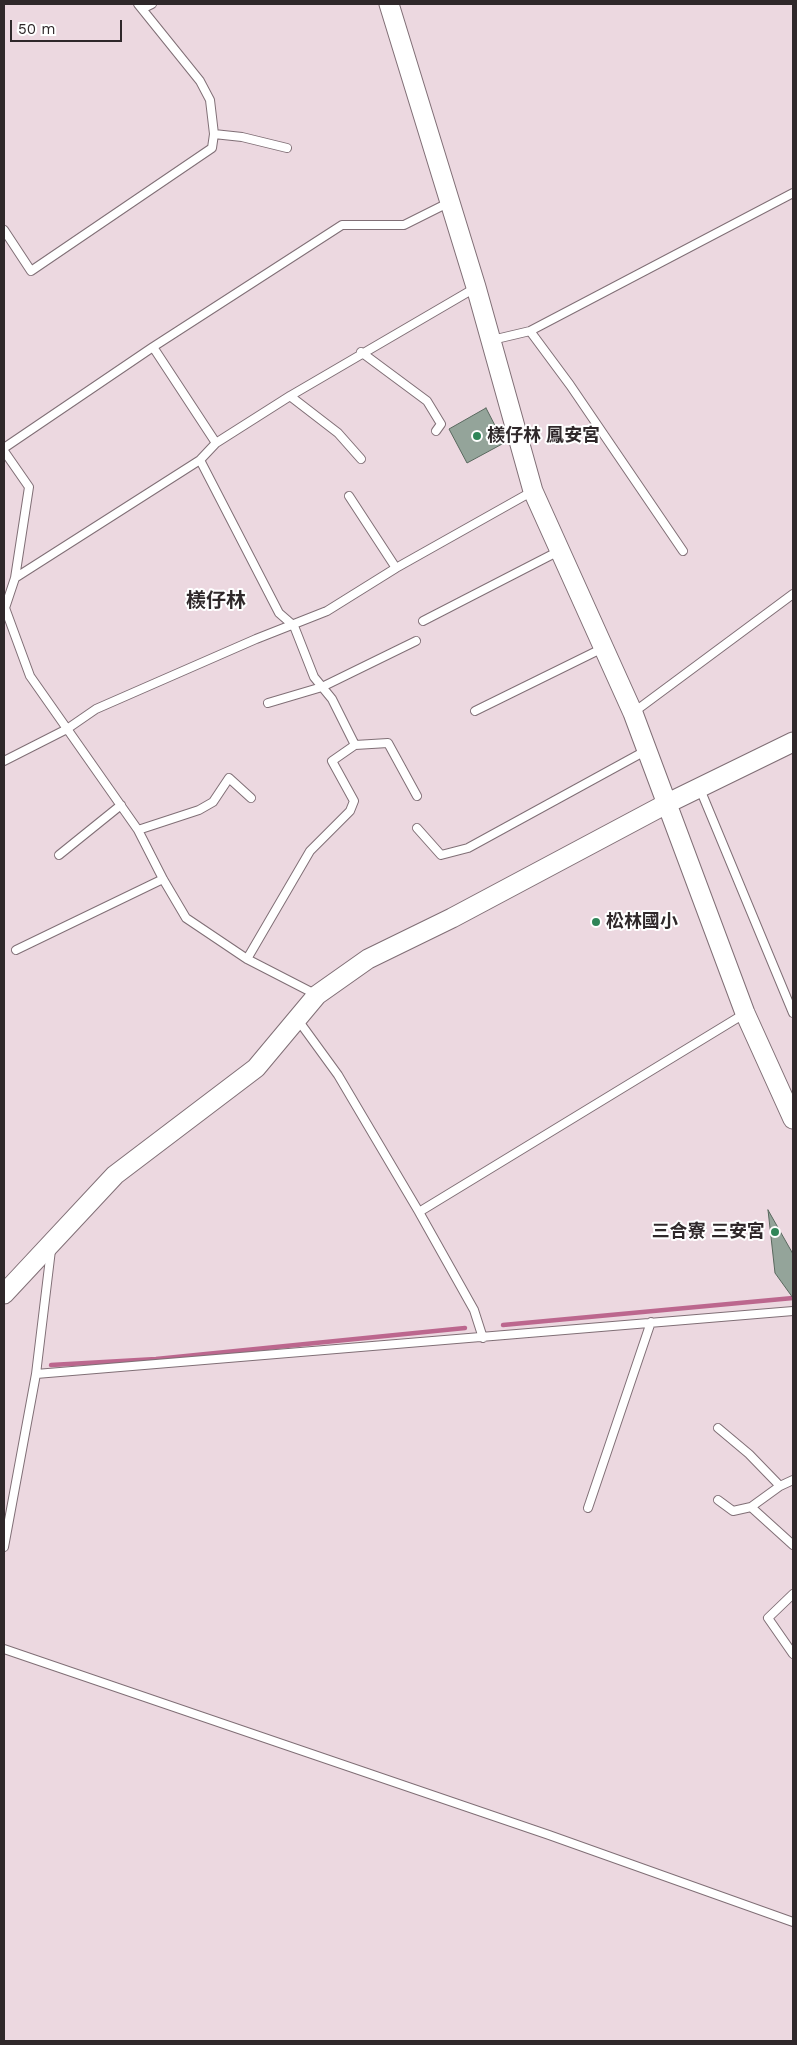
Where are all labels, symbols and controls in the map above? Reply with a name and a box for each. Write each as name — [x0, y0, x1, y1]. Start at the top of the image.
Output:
scale bar — [12, 10, 125, 42]
text: 50 m — [18, 20, 55, 38]
place label: 檨仔林 鳳安宮 — [487, 425, 600, 447]
marker: 檨仔林 鳳安宮 — [471, 430, 483, 442]
district label: 檨仔林 — [186, 589, 246, 613]
place label: 松林國小 — [606, 911, 678, 933]
marker: 松林國小 — [590, 916, 602, 928]
place label: 三合寮 三安宮 — [652, 1221, 765, 1243]
marker: 三合寮 三安宮 — [769, 1226, 781, 1238]

